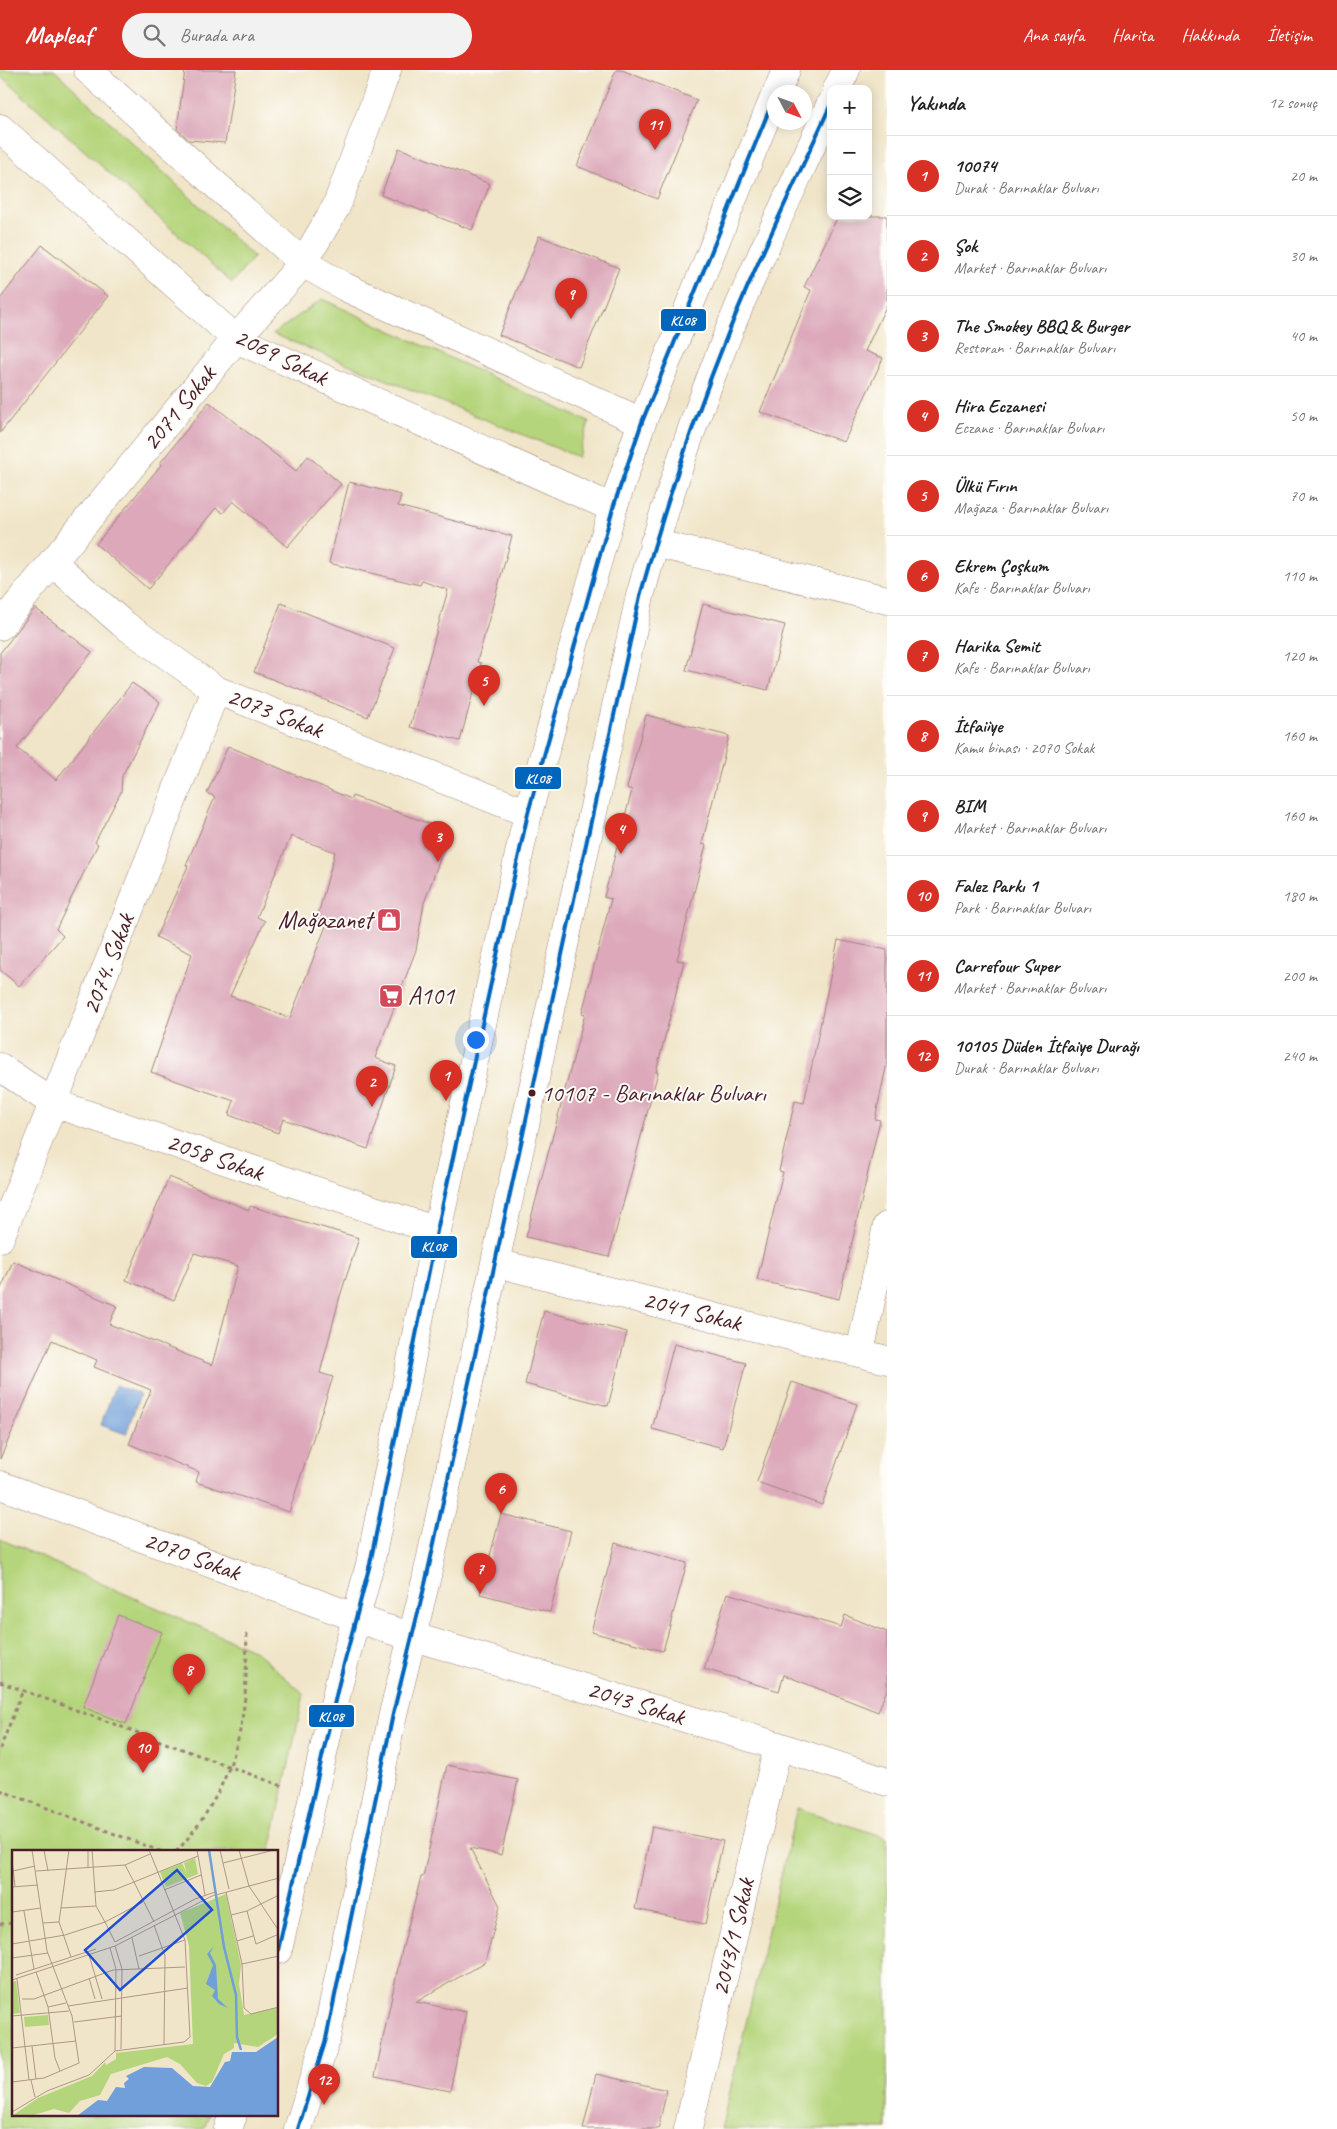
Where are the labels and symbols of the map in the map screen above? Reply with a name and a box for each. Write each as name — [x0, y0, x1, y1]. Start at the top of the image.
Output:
north arrow — [767, 85, 812, 130]
pin: 11 — [639, 109, 671, 150]
pin: 9 — [555, 278, 587, 319]
line badge: KL08 — [660, 308, 707, 332]
text: KL08 — [670, 312, 697, 329]
street label: 2069 Sokak — [229, 321, 335, 394]
street label: 2071 Sokak — [135, 358, 224, 457]
pin: 5 — [468, 665, 500, 706]
street label: 2073 Sokak — [223, 680, 329, 747]
line badge: KL08 — [514, 766, 562, 790]
text: KL08 — [525, 770, 552, 787]
pin: 4 — [605, 813, 637, 854]
pin: 3 — [422, 821, 454, 862]
place label: Mağazanet — [278, 904, 376, 936]
shop icon: Mağazanet — [376, 907, 402, 933]
street label: 2074. Sokak — [74, 908, 142, 1019]
place label: A101 — [408, 980, 456, 1012]
supermarket icon: A101 — [378, 983, 404, 1009]
your location — [463, 1027, 489, 1053]
pin: 1 — [430, 1060, 462, 1101]
pin: 2 — [356, 1066, 388, 1107]
place label: 10107 - Barınaklar Bulvarı — [541, 1078, 767, 1108]
marker: 10107 - Barınaklar Bulvarı — [527, 1088, 537, 1098]
street label: 2058 Sokak — [162, 1126, 269, 1189]
line badge: KL08 — [410, 1235, 458, 1259]
text: KL08 — [421, 1238, 448, 1255]
street label: 2041 Sokak — [640, 1283, 746, 1339]
pin: 6 — [485, 1473, 517, 1514]
street label: 2070 Sokak — [140, 1524, 246, 1589]
pin: 7 — [464, 1553, 496, 1594]
pin: 8 — [173, 1654, 205, 1695]
street label: 2043 Sokak — [583, 1673, 690, 1733]
line badge: KL08 — [308, 1704, 355, 1728]
text: KL08 — [318, 1708, 345, 1725]
pin: 10 — [127, 1732, 159, 1773]
inset map — [12, 1850, 279, 2116]
street label: 2043/1 Sokak — [704, 1873, 762, 1999]
pin: 12 — [308, 2064, 340, 2105]

